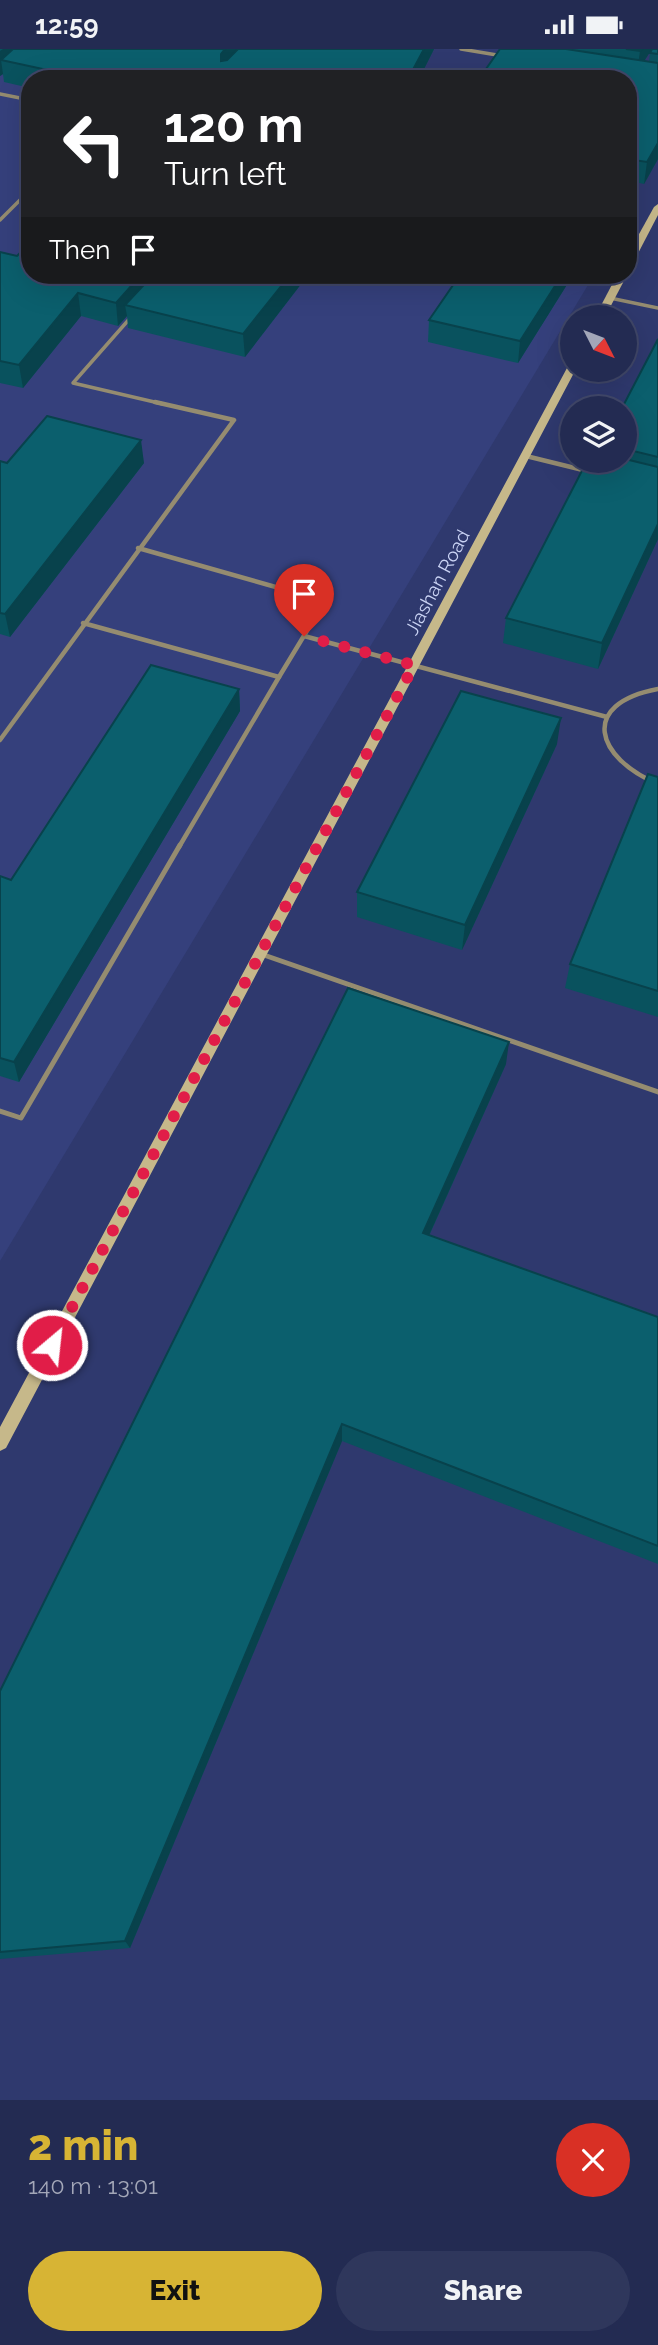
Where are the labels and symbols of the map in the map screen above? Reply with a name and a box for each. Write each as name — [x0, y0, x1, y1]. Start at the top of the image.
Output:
north arrow — [560, 305, 637, 381]
street label: Jiashan Road — [400, 526, 474, 638]
pin — [274, 564, 334, 636]
position arrow — [15, 1308, 89, 1382]

